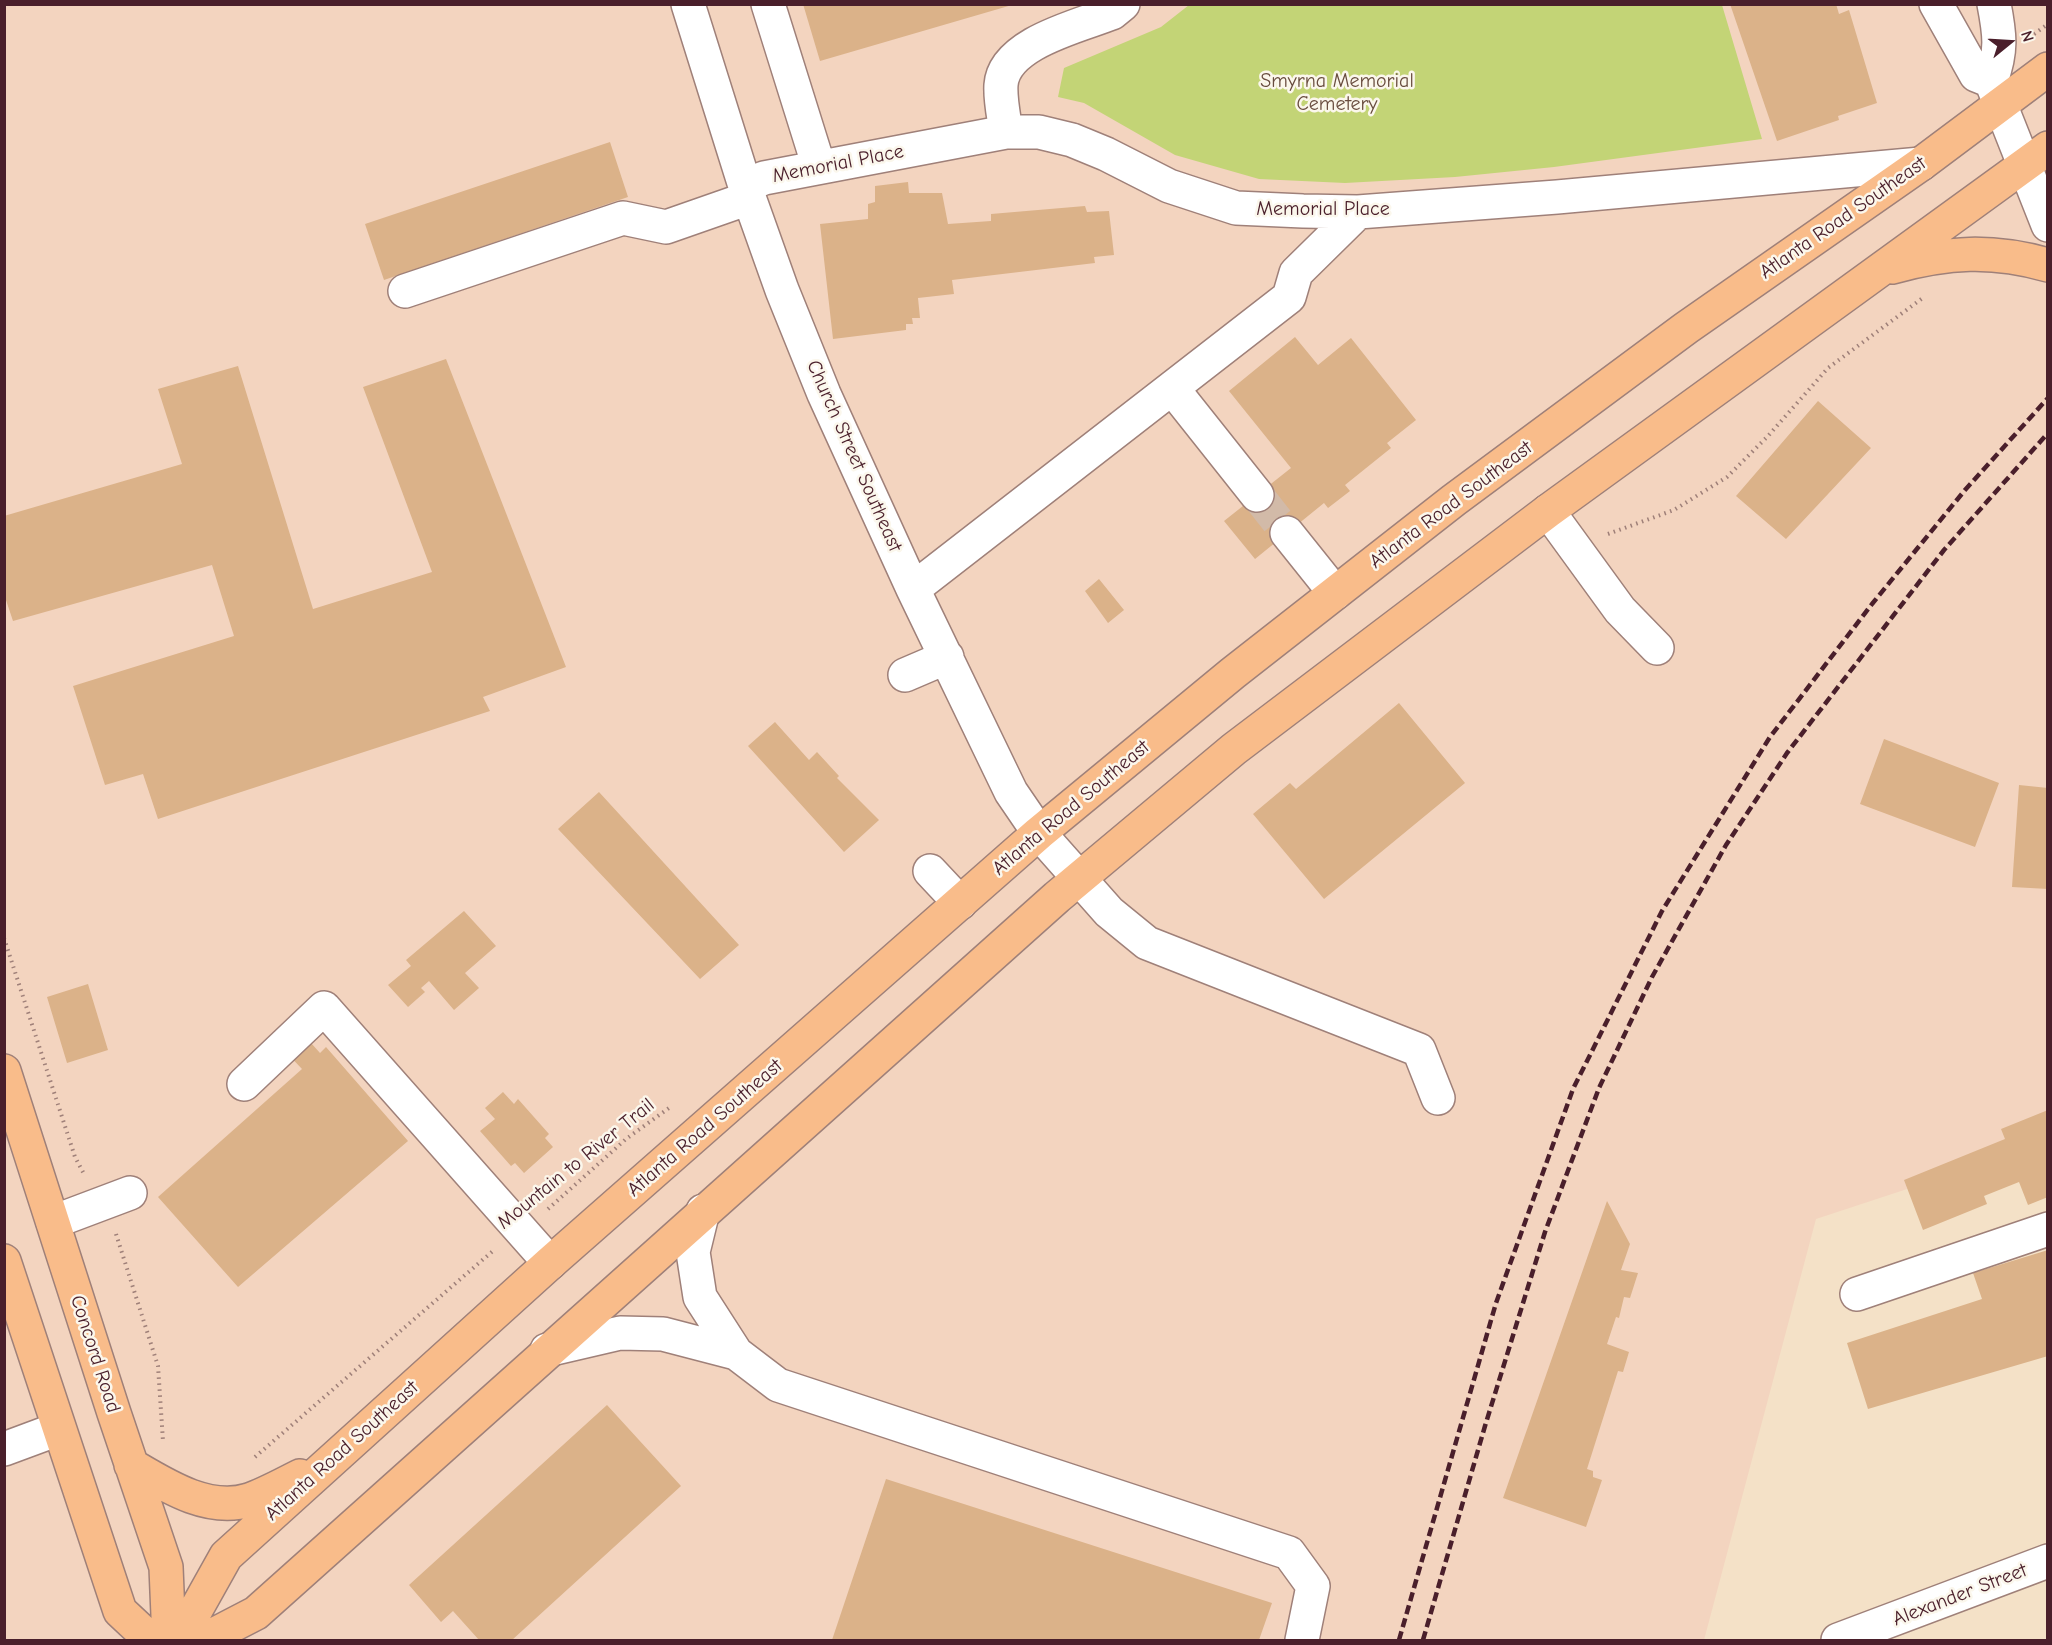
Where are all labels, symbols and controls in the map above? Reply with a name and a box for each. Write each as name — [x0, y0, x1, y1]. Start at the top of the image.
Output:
north arrow — [1980, 12, 2040, 72]
text: N — [2017, 29, 2037, 44]
park label: Smyrna Memorial Cemetery — [1260, 69, 1414, 116]
street label: Memorial Place — [770, 140, 906, 188]
street label: Atlanta Road Southeast — [1755, 151, 1931, 285]
street label: Memorial Place — [1256, 197, 1390, 221]
street label: Church Street Southeast — [801, 357, 907, 555]
street label: Atlanta Road Southeast — [1365, 436, 1537, 574]
street label: Atlanta Road Southeast — [988, 735, 1154, 881]
street label: Atlanta Road Southeast — [623, 1054, 787, 1202]
street label: Mountain to River Trail — [493, 1093, 659, 1235]
street label: Concord Road — [65, 1292, 125, 1416]
street label: Atlanta Road Southeast — [260, 1376, 424, 1526]
street label: Alexander Street — [1890, 1558, 2030, 1632]

